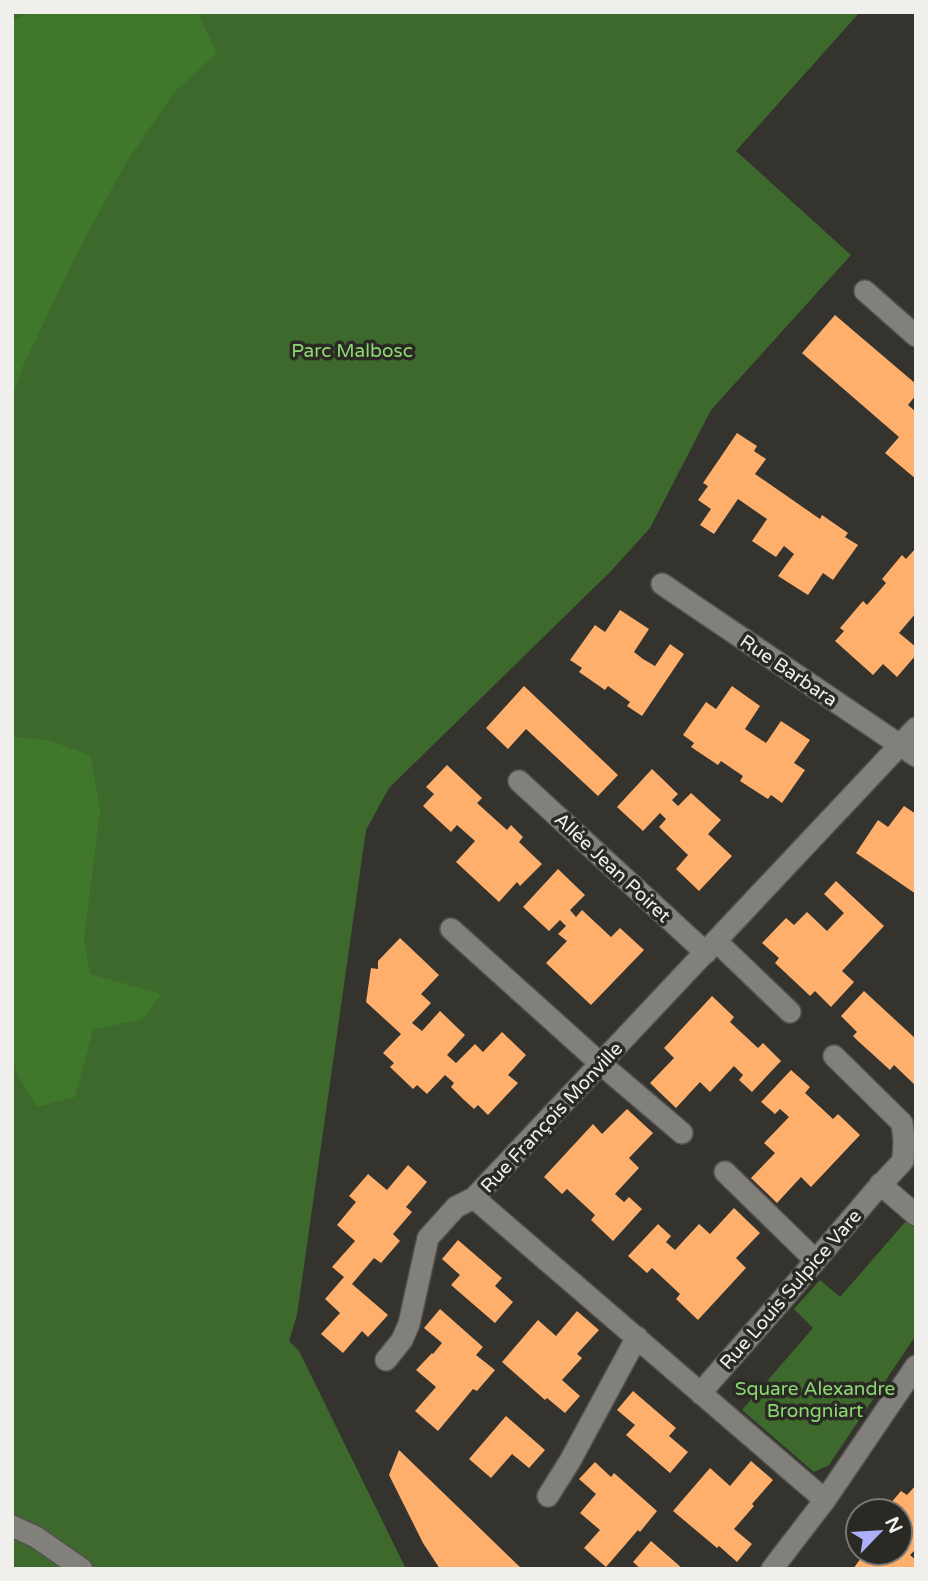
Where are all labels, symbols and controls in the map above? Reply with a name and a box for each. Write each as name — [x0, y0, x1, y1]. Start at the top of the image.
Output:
park label: Parc Malbosc — [291, 340, 413, 362]
street label: Rue Barbara — [736, 630, 841, 711]
street label: Allée Jean Poiret — [550, 808, 675, 927]
street label: Rue François Monville — [476, 1038, 627, 1198]
street label: Rue Louis Sulpice Vare — [715, 1205, 866, 1374]
park label: Square Alexandre Brongniart — [735, 1378, 895, 1422]
north arrow — [844, 1497, 914, 1567]
text: N — [880, 1514, 907, 1537]

